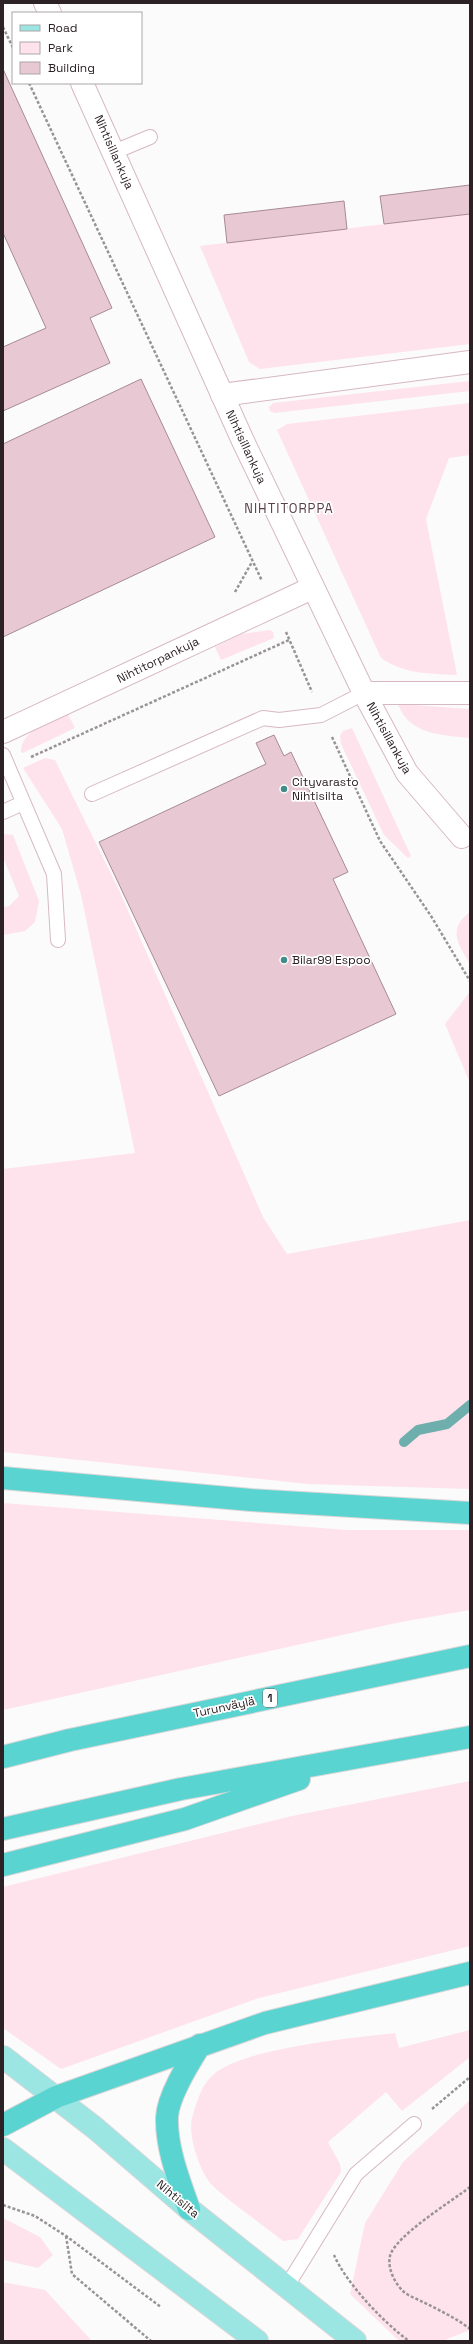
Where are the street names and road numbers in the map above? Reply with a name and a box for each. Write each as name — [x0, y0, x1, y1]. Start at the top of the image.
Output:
street label: Nihtisillankuja — [90, 112, 138, 192]
street label: Nihtisillankuja — [222, 408, 270, 487]
street label: Nihtitorpankuja — [114, 633, 202, 687]
street label: Nihtisillankuja — [363, 699, 415, 777]
road number: 1 — [263, 1689, 277, 1707]
street label: Turunväylä — [192, 1693, 256, 1721]
street label: Nihtisilta — [153, 2176, 203, 2222]

